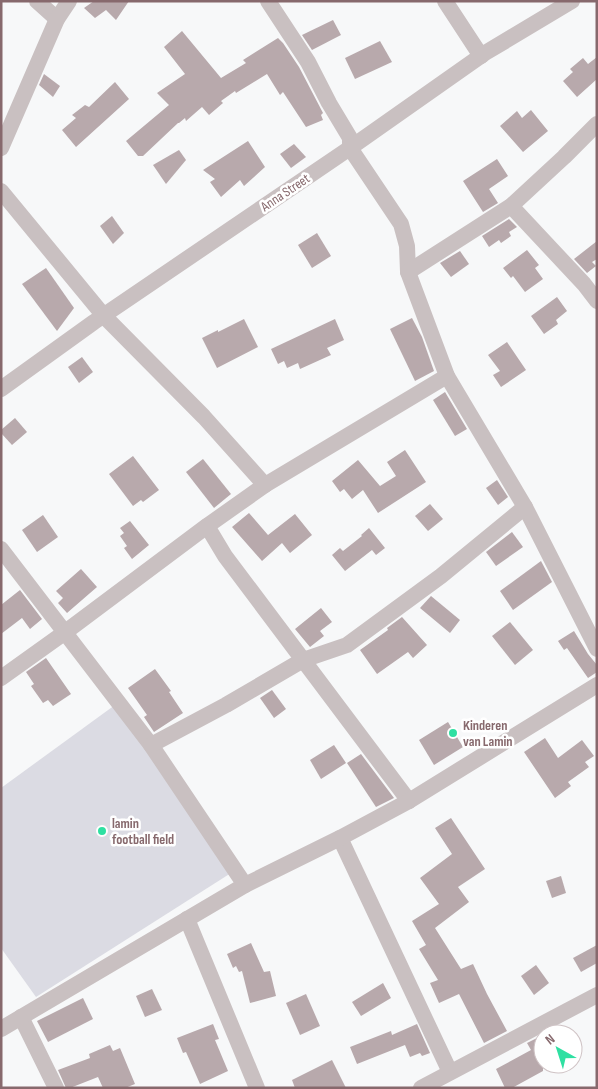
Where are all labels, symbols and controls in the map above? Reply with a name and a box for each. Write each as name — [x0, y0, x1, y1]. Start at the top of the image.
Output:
street label: Anna Street — [257, 170, 313, 216]
place label: Kinderen van Lamin — [463, 717, 513, 750]
marker: Kinderen van Lamin — [447, 727, 459, 739]
place label: lamin football field — [112, 815, 174, 848]
marker: lamin football field — [96, 825, 108, 837]
north arrow — [533, 1024, 583, 1074]
text: N — [542, 1030, 558, 1048]

